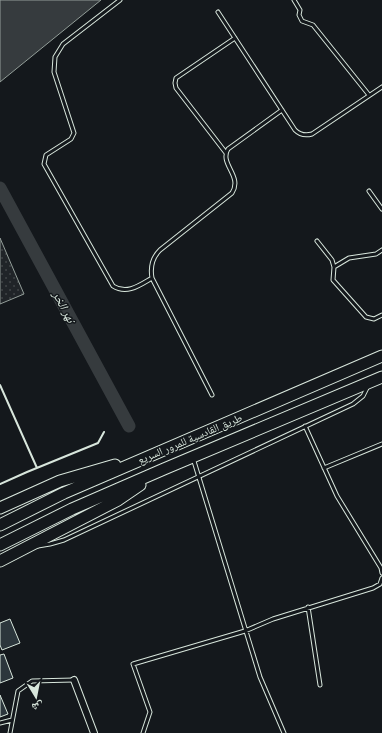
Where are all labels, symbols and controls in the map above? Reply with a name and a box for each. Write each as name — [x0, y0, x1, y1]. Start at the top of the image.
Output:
water label: نهر الخر — [49, 288, 79, 327]
street label: طريق القادسية للمرور السريع — [136, 411, 244, 467]
north arrow — [16, 677, 56, 717]
text: ش — [30, 698, 45, 714]

